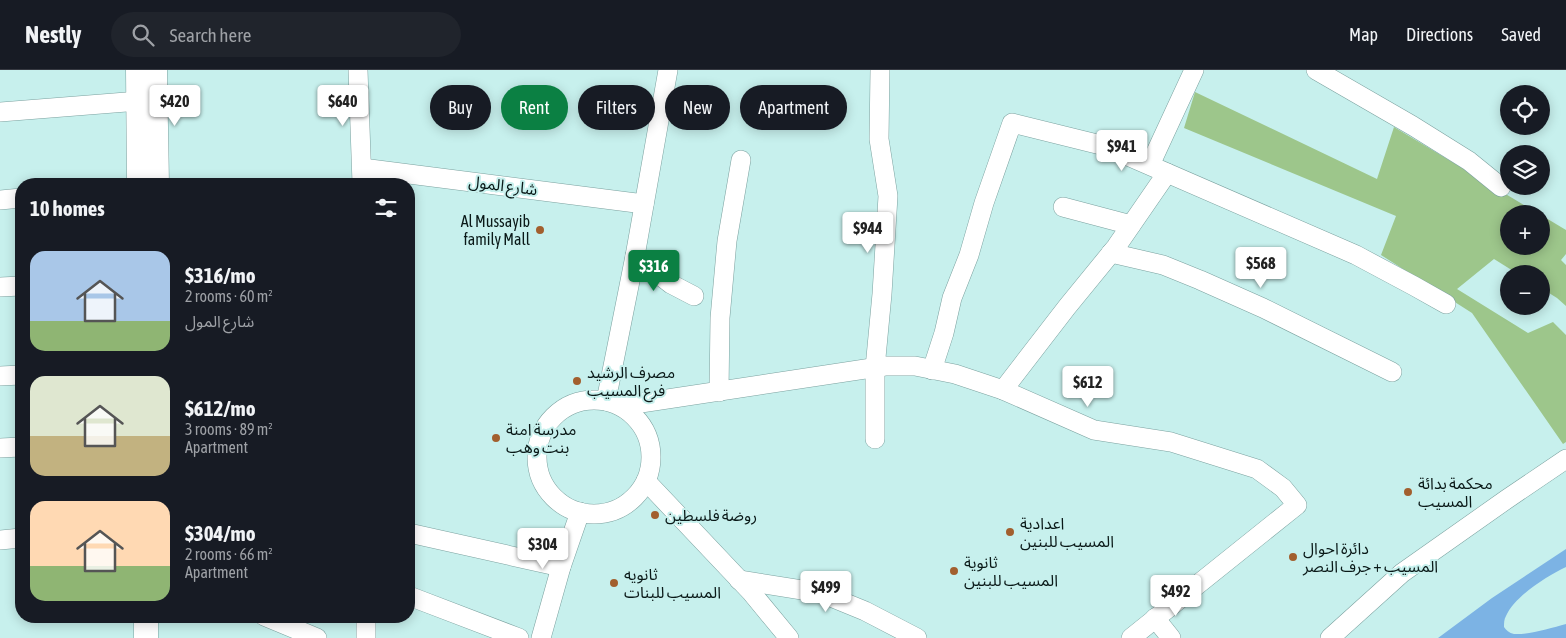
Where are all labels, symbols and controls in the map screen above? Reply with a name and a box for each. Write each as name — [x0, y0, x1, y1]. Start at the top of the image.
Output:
search box — [111, 12, 461, 57]
text: Nestly — [25, 21, 81, 48]
icon: search — [129, 21, 157, 49]
text: Search here — [169, 24, 251, 46]
text: Map — [1349, 24, 1378, 45]
text: Directions — [1406, 24, 1473, 45]
text: Saved — [1501, 24, 1541, 45]
pin: $420 — [145, 85, 205, 127]
pin: $640 — [313, 85, 373, 127]
chip: Buy — [430, 85, 491, 130]
chip: Rent — [501, 85, 568, 130]
chip: Filters — [578, 85, 655, 130]
chip: New — [665, 85, 730, 130]
chip: Apartment — [740, 85, 847, 130]
map controls — [1500, 85, 1550, 315]
button: locate — [1500, 85, 1550, 135]
text: $420 — [160, 92, 190, 110]
text: $640 — [328, 92, 358, 110]
pin: $941 — [1092, 129, 1152, 172]
text: $941 — [1107, 137, 1137, 155]
button: layers — [1500, 145, 1550, 195]
street label: شارع المول — [467, 172, 538, 202]
icon: filters — [372, 194, 400, 222]
text: 10 homes — [30, 196, 105, 220]
button: + — [1500, 205, 1550, 255]
place label: Al Mussayib family Mall — [461, 212, 531, 249]
pin: $944 — [838, 212, 898, 254]
text: $944 — [853, 219, 883, 237]
marker: Al Mussayib family Mall — [534, 224, 546, 236]
pin: $568 — [1231, 246, 1291, 289]
pin: $316 — [624, 250, 684, 292]
text: $568 — [1246, 254, 1276, 272]
text: $316 — [639, 257, 669, 275]
text: $316/mo — [185, 263, 256, 287]
button: − — [1500, 265, 1550, 315]
icon: home — [70, 271, 130, 331]
text: 2 rooms · 60 m² — [185, 287, 273, 305]
text: شارع المول — [185, 312, 254, 330]
place label: مصرف الرشيد فرع المسيب — [587, 363, 675, 403]
pin: $612 — [1058, 366, 1118, 408]
text: $612 — [1073, 373, 1103, 391]
marker: مصرف الرشيد فرع المسيب — [571, 375, 583, 387]
icon: home — [70, 396, 130, 456]
text: $612/mo — [185, 396, 256, 420]
text: 3 rooms · 89 m² — [185, 420, 273, 438]
place label: مدرسة امنة بنت وهب — [506, 420, 576, 457]
marker: مدرسة امنة بنت وهب — [490, 432, 502, 444]
text: Apartment — [185, 438, 248, 456]
place label: محكمة بدائة المسيب — [1418, 474, 1493, 510]
marker: محكمة بدائة المسيب — [1402, 486, 1414, 498]
place label: روضة فلسطين — [665, 506, 757, 525]
marker: روضة فلسطين — [649, 509, 661, 521]
place label: اعدادية المسيب للبنين — [1020, 514, 1114, 551]
icon: home — [70, 521, 130, 581]
text: $304/mo — [185, 521, 256, 545]
marker: اعدادية المسيب للبنين — [1004, 526, 1016, 538]
pin: $304 — [513, 528, 573, 570]
text: $304 — [528, 535, 558, 553]
place label: دائرة احوال المسيب + جرف النصر — [1302, 539, 1438, 576]
text: 2 rooms · 66 m² — [185, 545, 273, 563]
marker: دائرة احوال المسيب + جرف النصر — [1287, 551, 1299, 563]
place label: ثانوية المسيب للبنين — [964, 553, 1058, 590]
text: Apartment — [185, 563, 248, 581]
place label: ثانويه المسيب للبنات — [624, 565, 721, 601]
marker: ثانوية المسيب للبنين — [948, 565, 960, 577]
pin: $499 — [796, 570, 856, 613]
pin: $492 — [1146, 574, 1206, 617]
marker: ثانويه المسيب للبنات — [608, 577, 620, 589]
text: $499 — [811, 578, 841, 596]
text: $492 — [1161, 582, 1191, 600]

